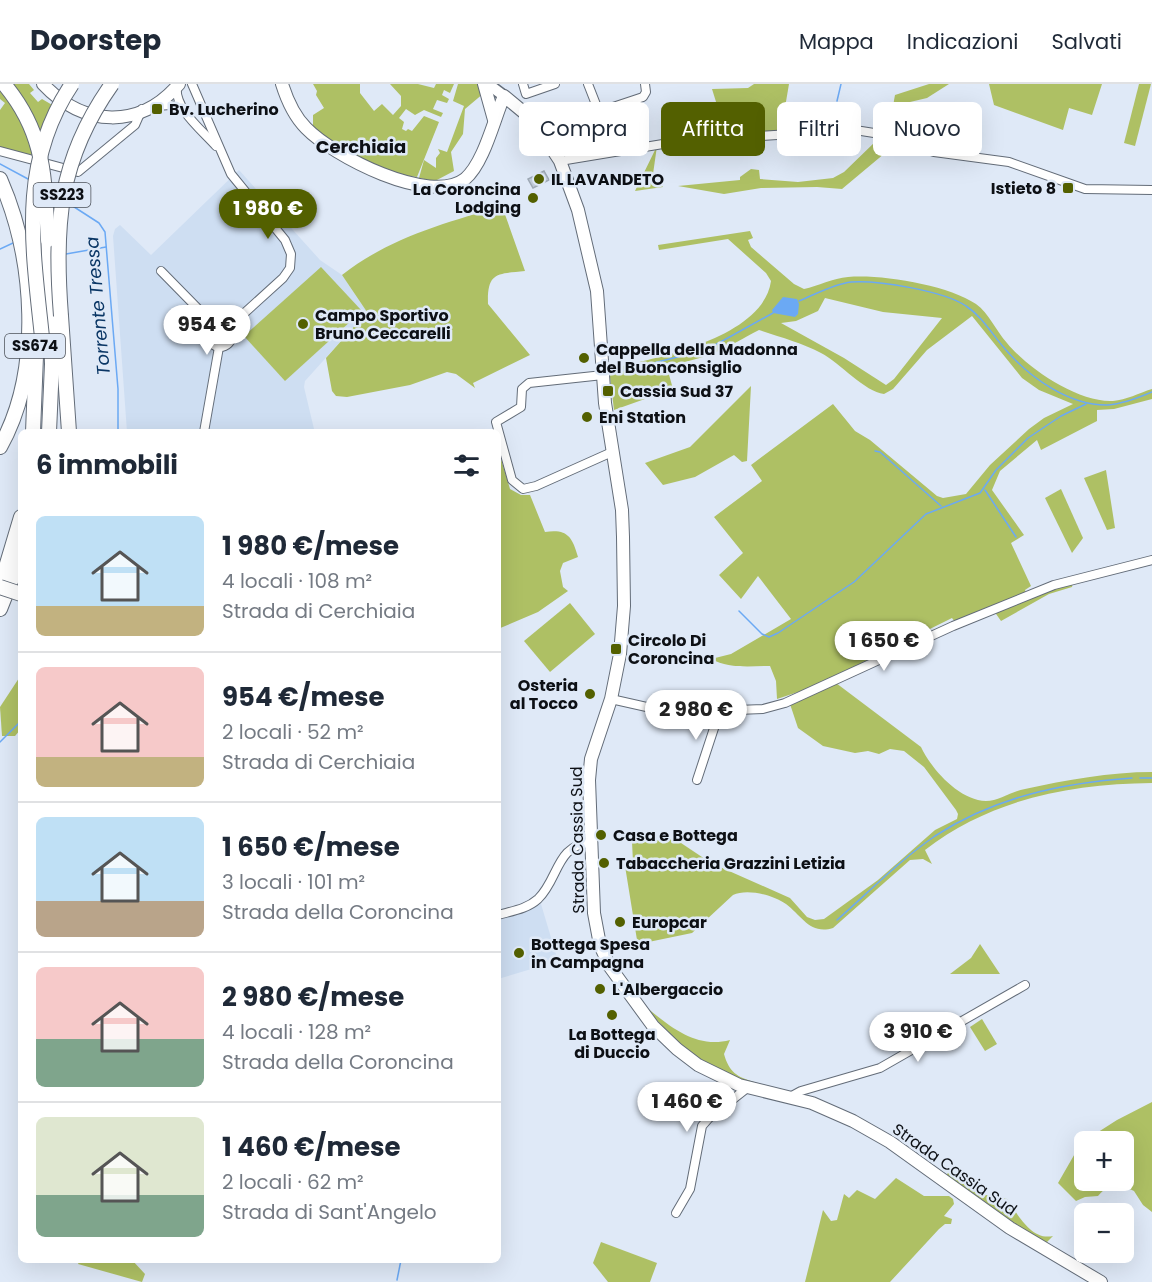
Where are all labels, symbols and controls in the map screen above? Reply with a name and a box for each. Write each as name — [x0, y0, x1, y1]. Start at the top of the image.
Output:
text: Doorstep — [30, 21, 161, 60]
text: Mappa — [799, 27, 874, 56]
text: Indicazioni — [907, 27, 1019, 56]
text: Salvati — [1052, 27, 1122, 56]
place label: Bv. Lucherino — [169, 98, 279, 121]
marker: Bv. Lucherino — [150, 102, 164, 116]
chip: Compra — [519, 102, 649, 156]
chip: Affitta — [661, 102, 765, 156]
chip: Filtri — [777, 102, 861, 156]
chip: Nuovo — [873, 102, 982, 156]
district label: Cerchiaia — [316, 134, 406, 159]
place label: IL LAVANDETO — [551, 168, 664, 191]
marker: IL LAVANDETO — [532, 172, 546, 186]
place label: Istieto 8 — [991, 177, 1056, 200]
place label: La Coroncina Lodging — [413, 178, 521, 219]
marker: Istieto 8 — [1061, 181, 1075, 195]
road number: SS223 — [34, 183, 90, 207]
pin: 1 980 € — [213, 189, 323, 240]
marker: La Coroncina Lodging — [526, 191, 540, 205]
text: 1 980 € — [233, 194, 303, 222]
water label: Torrente Tressa — [79, 236, 116, 376]
place label: Campo Sportivo Bruno Ceccarelli — [315, 304, 451, 345]
pin: 954 € — [165, 305, 249, 356]
text: 954 € — [178, 310, 237, 338]
marker: Campo Sportivo Bruno Ceccarelli — [296, 317, 310, 331]
road number: SS674 — [5, 334, 65, 358]
place label: Cappella della Madonna del Buonconsiglio — [596, 338, 798, 379]
marker: Cappella della Madonna del Buonconsiglio — [577, 351, 591, 365]
place label: Cassia Sud 37 — [620, 380, 733, 403]
marker: Cassia Sud 37 — [601, 384, 615, 398]
place label: Eni Station — [599, 406, 686, 429]
marker: Eni Station — [580, 410, 594, 424]
text: 6 immobili — [36, 447, 178, 483]
icon: filters — [450, 449, 483, 482]
text: 1 980 €/mese — [222, 528, 399, 564]
icon: home — [84, 540, 156, 612]
text: 4 locali · 108 m² — [222, 567, 372, 595]
text: Strada di Cerchiaia — [222, 597, 415, 625]
pin: 1 650 € — [829, 621, 939, 672]
text: 1 650 € — [849, 626, 919, 654]
place label: Circolo Di Coroncina — [628, 629, 714, 670]
marker: Circolo Di Coroncina — [609, 642, 623, 656]
place label: Osteria al Tocco — [510, 674, 578, 715]
text: 954 €/mese — [222, 679, 385, 715]
marker: Osteria al Tocco — [583, 687, 597, 701]
pin: 2 980 € — [641, 690, 751, 741]
icon: home — [84, 691, 156, 763]
text: 2 980 € — [659, 695, 733, 723]
text: 2 locali · 52 m² — [222, 718, 364, 746]
text: Strada di Cerchiaia — [222, 748, 415, 776]
street label: Strada Cassia Sud — [565, 766, 590, 914]
place label: Casa e Bottega — [613, 824, 738, 847]
marker: Casa e Bottega — [594, 828, 608, 842]
text: 1 650 €/mese — [222, 829, 400, 865]
icon: home — [84, 841, 156, 913]
place label: Tabaccheria Grazzini Letizia — [616, 852, 846, 875]
marker: Tabaccheria Grazzini Letizia — [597, 856, 611, 870]
text: 3 locali · 101 m² — [222, 868, 365, 896]
text: Strada della Coroncina — [222, 898, 454, 926]
place label: Europcar — [632, 911, 707, 934]
marker: Europcar — [613, 915, 627, 929]
place label: Bottega Spesa in Campagna — [531, 933, 650, 974]
marker: Bottega Spesa in Campagna — [512, 946, 526, 960]
place label: L'Albergaccio — [612, 978, 723, 1001]
text: 2 980 €/mese — [222, 979, 404, 1015]
marker: L'Albergaccio — [593, 982, 607, 996]
icon: home — [84, 991, 156, 1063]
marker: La Bottega di Duccio — [605, 1008, 619, 1022]
pin: 3 910 € — [863, 1012, 973, 1063]
text: 3 910 € — [883, 1017, 953, 1045]
text: 4 locali · 128 m² — [222, 1018, 371, 1046]
place label: La Bottega di Duccio — [568, 1023, 656, 1064]
text: Strada della Coroncina — [222, 1048, 454, 1076]
pin: 1 460 € — [632, 1082, 742, 1133]
text: 1 460 € — [651, 1087, 723, 1115]
street label: Strada Cassia Sud — [888, 1118, 1022, 1221]
text: 1 460 €/mese — [222, 1129, 400, 1165]
map controls — [1074, 1131, 1134, 1263]
button: + — [1074, 1131, 1134, 1191]
icon: home — [84, 1141, 156, 1213]
text: 2 locali · 62 m² — [222, 1168, 364, 1196]
text: Strada di Sant'Angelo — [222, 1198, 437, 1226]
button: − — [1074, 1203, 1134, 1263]

